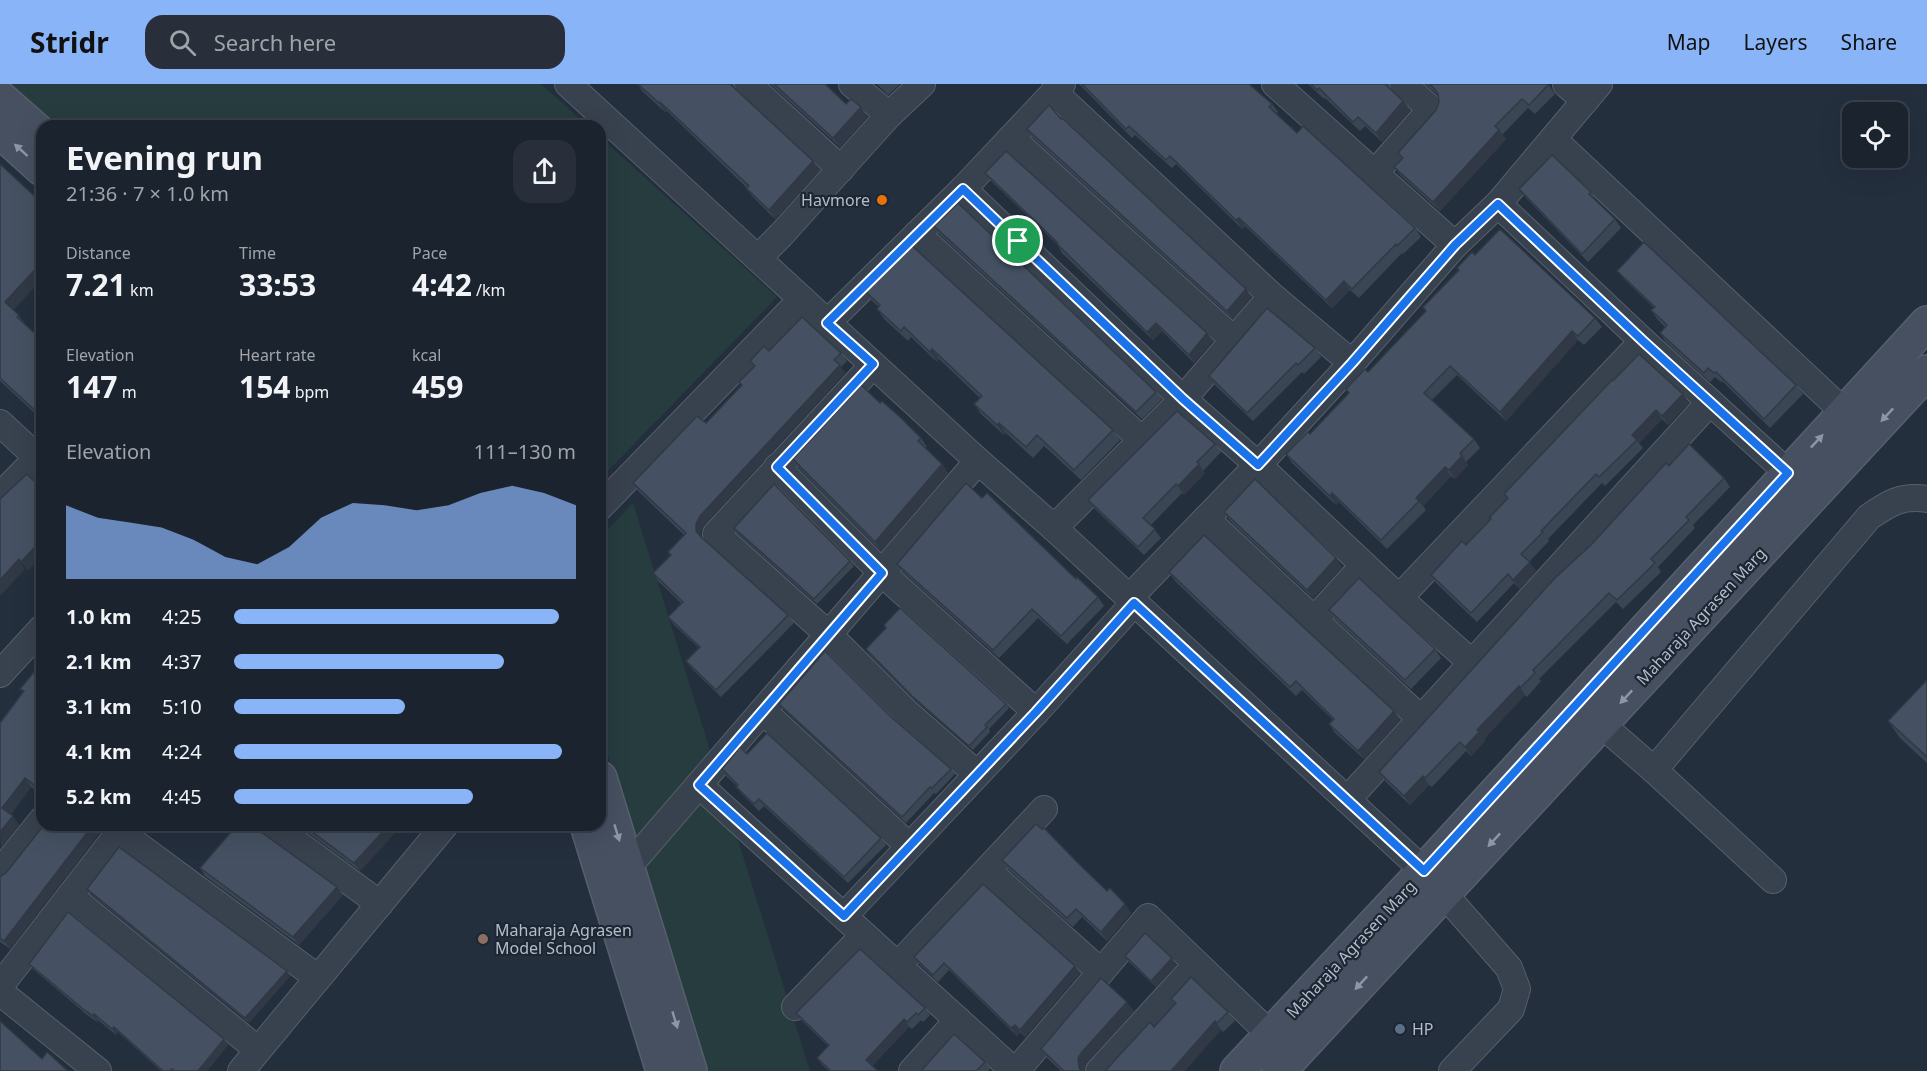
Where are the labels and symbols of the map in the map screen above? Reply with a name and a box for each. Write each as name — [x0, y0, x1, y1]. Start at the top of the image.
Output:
one-way arrow — [14, 144, 29, 157]
place label: Havmore — [801, 189, 870, 211]
marker: Havmore — [875, 193, 889, 207]
pin — [992, 215, 1043, 266]
one-way arrow — [1881, 407, 1894, 422]
one-way arrow — [1810, 434, 1824, 449]
street label: Maharaja Agrasen Marg — [1631, 542, 1771, 690]
one-way arrow — [1619, 689, 1633, 704]
one-way arrow — [613, 824, 622, 842]
one-way arrow — [1488, 832, 1501, 847]
street label: Maharaja Agrasen Marg — [1281, 875, 1421, 1023]
place label: Maharaja Agrasen Model School — [495, 919, 632, 959]
marker: Maharaja Agrasen Model School — [476, 932, 490, 946]
one-way arrow — [1355, 975, 1368, 990]
one-way arrow — [670, 1011, 680, 1029]
place label: HP — [1412, 1018, 1434, 1040]
marker: HP — [1393, 1022, 1407, 1036]

